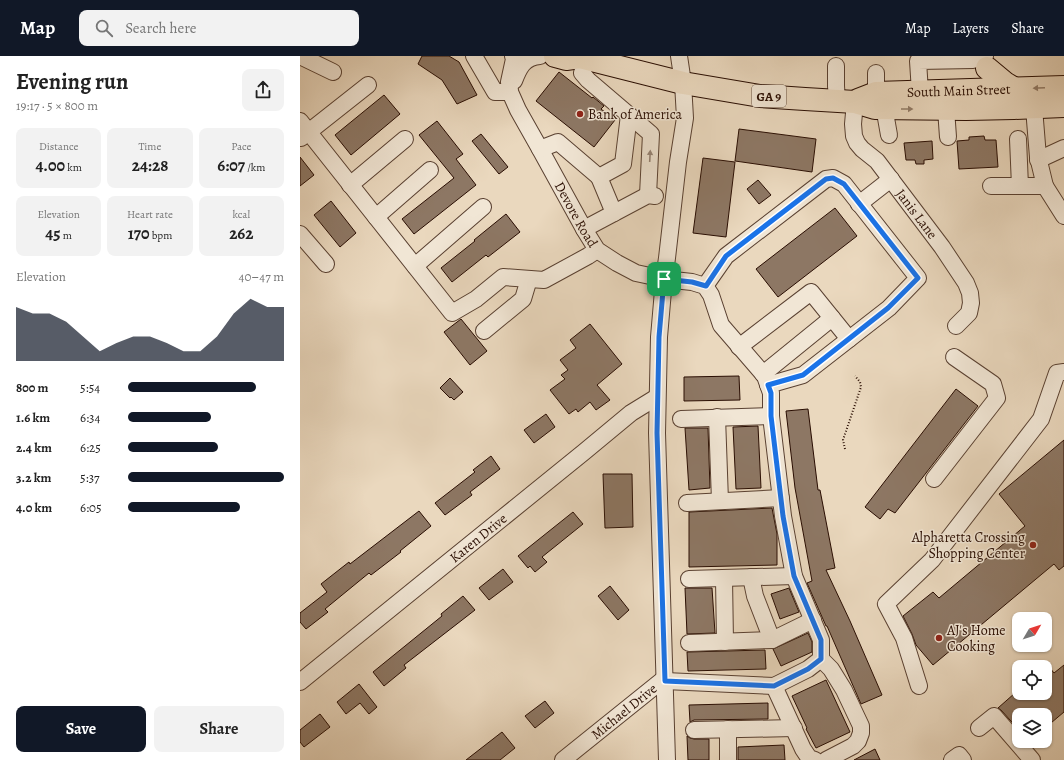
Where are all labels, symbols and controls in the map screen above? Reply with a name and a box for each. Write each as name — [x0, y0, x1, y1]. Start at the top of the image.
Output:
search box — [79, 10, 359, 46]
text: Map — [20, 15, 55, 41]
icon: search — [93, 17, 115, 39]
text: Search here — [125, 18, 197, 38]
text: Map — [905, 19, 931, 38]
text: Layers — [953, 19, 989, 38]
text: Share — [1011, 19, 1044, 38]
text: Evening run — [16, 67, 128, 97]
button: share — [242, 69, 284, 111]
street label: South Main Street — [907, 80, 1011, 102]
road number: GA 9 — [752, 85, 786, 107]
one-way arrow — [1032, 85, 1045, 91]
text: 19:17 · 5 × 800 m — [16, 97, 98, 114]
place label: Bank of America — [588, 105, 683, 124]
one-way arrow — [901, 106, 914, 112]
marker: Bank of America — [575, 109, 585, 119]
text: Distance — [39, 139, 78, 154]
text: Time — [139, 139, 161, 154]
text: Pace — [231, 139, 252, 154]
one-way arrow — [646, 150, 653, 162]
text: 4.00 — [35, 154, 65, 177]
text: 24:28 — [132, 154, 168, 177]
text: 6:07 — [217, 154, 245, 177]
text: km — [65, 160, 82, 175]
text: /km — [245, 160, 265, 175]
street label: Devore Road — [550, 178, 602, 251]
street label: Janis Lane — [891, 185, 942, 243]
text: Elevation — [38, 207, 80, 222]
text: Heart rate — [127, 207, 173, 222]
text: kcal — [233, 207, 250, 222]
text: 45 — [45, 222, 61, 245]
text: 170 — [128, 222, 150, 245]
text: 262 — [229, 222, 254, 245]
text: m — [61, 228, 72, 243]
text: bpm — [150, 228, 172, 243]
pin — [647, 262, 681, 296]
text: Elevation — [16, 268, 66, 285]
text: 40–47 m — [239, 268, 284, 285]
icon: arrive — [653, 268, 675, 290]
text: 800 m — [16, 379, 48, 396]
text: 5:54 — [80, 379, 100, 396]
text: 1.6 km — [16, 409, 50, 426]
text: 6:34 — [80, 409, 100, 426]
text: 2.4 km — [16, 439, 52, 456]
text: 6:25 — [80, 439, 101, 456]
text: 3.2 km — [16, 469, 51, 486]
text: 5:37 — [80, 469, 100, 486]
text: 4.0 km — [16, 499, 52, 516]
text: 6:05 — [80, 499, 102, 516]
street label: Karen Drive — [446, 509, 511, 567]
place label: Alpharetta Crossing Shopping Center — [911, 528, 1026, 563]
marker: Alpharetta Crossing Shopping Center — [1028, 540, 1038, 550]
north arrow — [1012, 612, 1052, 652]
map controls — [1012, 612, 1052, 748]
place label: AJ's Home Cooking — [946, 621, 1006, 656]
marker: AJ's Home Cooking — [934, 633, 944, 643]
button: locate — [1012, 660, 1052, 700]
street label: Michael Drive — [587, 679, 661, 744]
button: Save — [16, 706, 146, 752]
button: Share — [154, 706, 284, 752]
button: layers — [1012, 708, 1052, 748]

